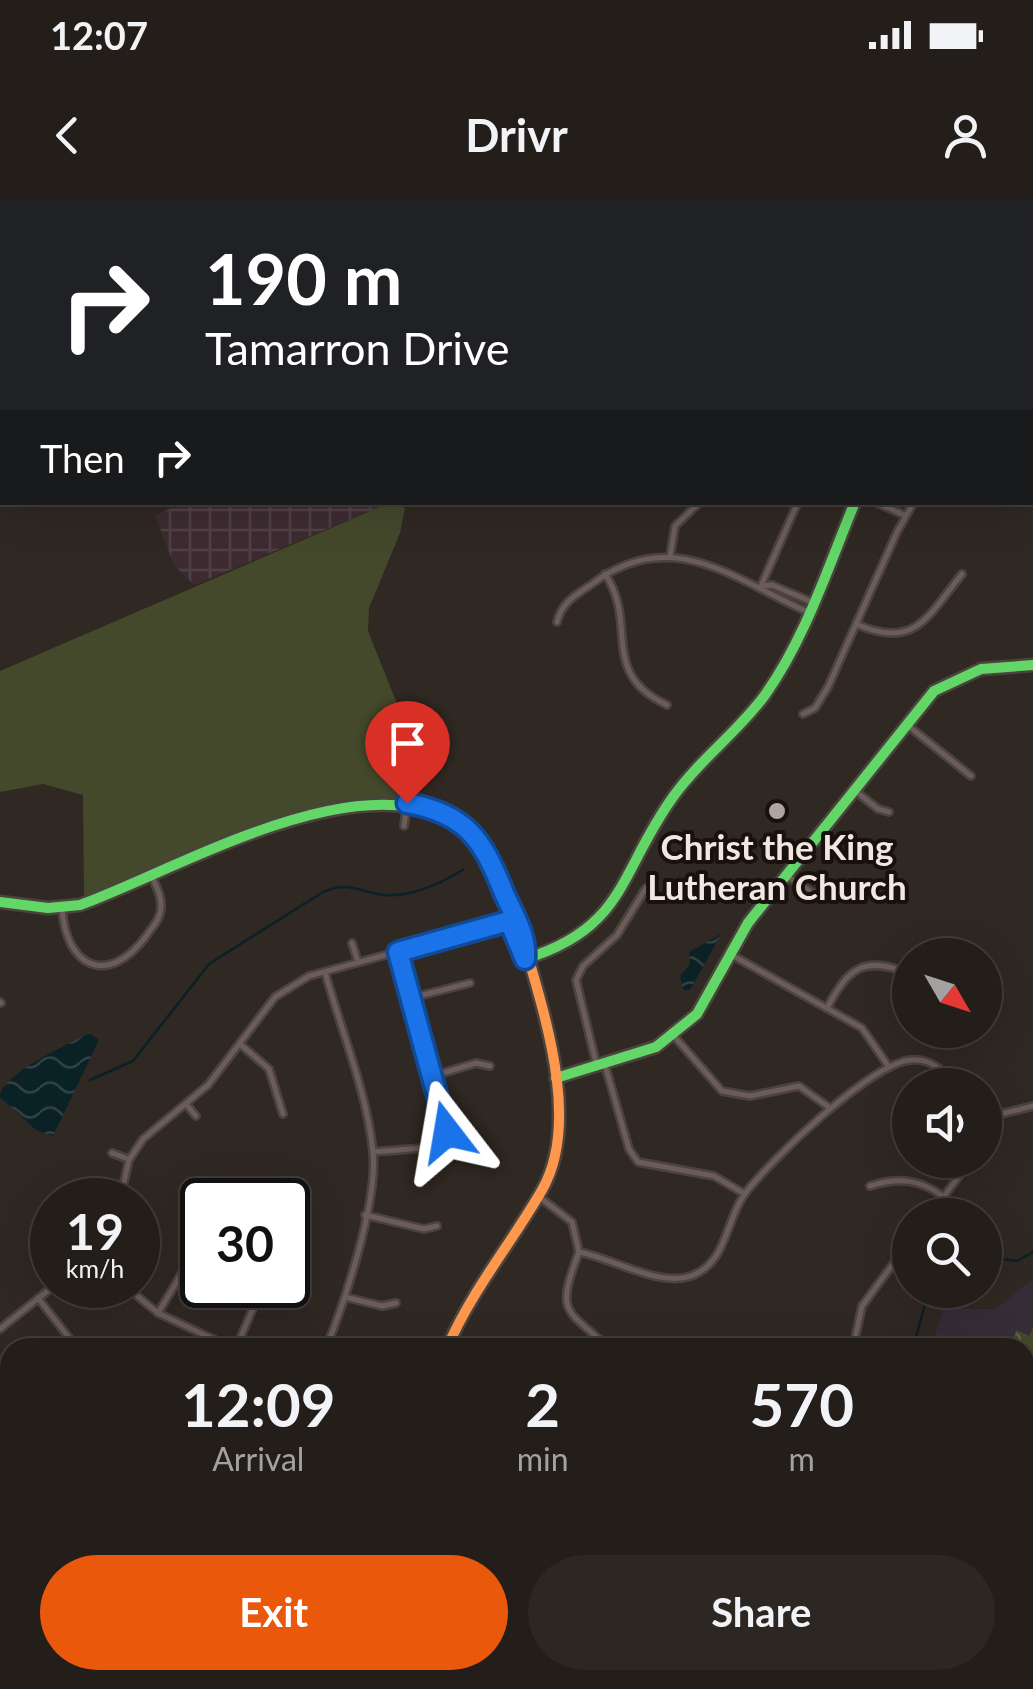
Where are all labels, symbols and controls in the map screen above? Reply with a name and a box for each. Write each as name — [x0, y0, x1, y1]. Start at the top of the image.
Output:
text: 12:07 — [50, 12, 148, 58]
icon: back — [40, 108, 95, 163]
text: Drivr — [465, 108, 568, 162]
icon: person — [938, 108, 993, 163]
text: 190 m — [205, 236, 402, 320]
icon: right — [40, 240, 170, 370]
text: Tamarron Drive — [205, 321, 509, 375]
icon: right — [145, 430, 200, 485]
text: Then — [40, 435, 125, 481]
pin — [365, 701, 450, 804]
icon: arrive — [380, 716, 435, 771]
marker: Christ the King Lutheran Church — [766, 800, 788, 822]
place label: Christ the King Lutheran Church — [647, 825, 907, 907]
north arrow — [892, 938, 1002, 1048]
map controls — [892, 938, 1002, 1308]
button: sound — [892, 1068, 1002, 1178]
position arrow — [395, 1080, 499, 1184]
speed limit sign: 30 — [180, 1178, 310, 1308]
button: search — [892, 1198, 1002, 1308]
text: 19 — [66, 1201, 124, 1261]
text: km/h — [66, 1253, 124, 1283]
text: 12:09 — [181, 1368, 336, 1440]
text: 2 — [525, 1368, 560, 1440]
text: 570 — [750, 1368, 854, 1440]
text: Arrival — [212, 1439, 304, 1478]
text: min — [517, 1439, 569, 1478]
text: m — [789, 1439, 815, 1478]
button: Exit — [40, 1555, 508, 1670]
button: Share — [528, 1555, 995, 1670]

